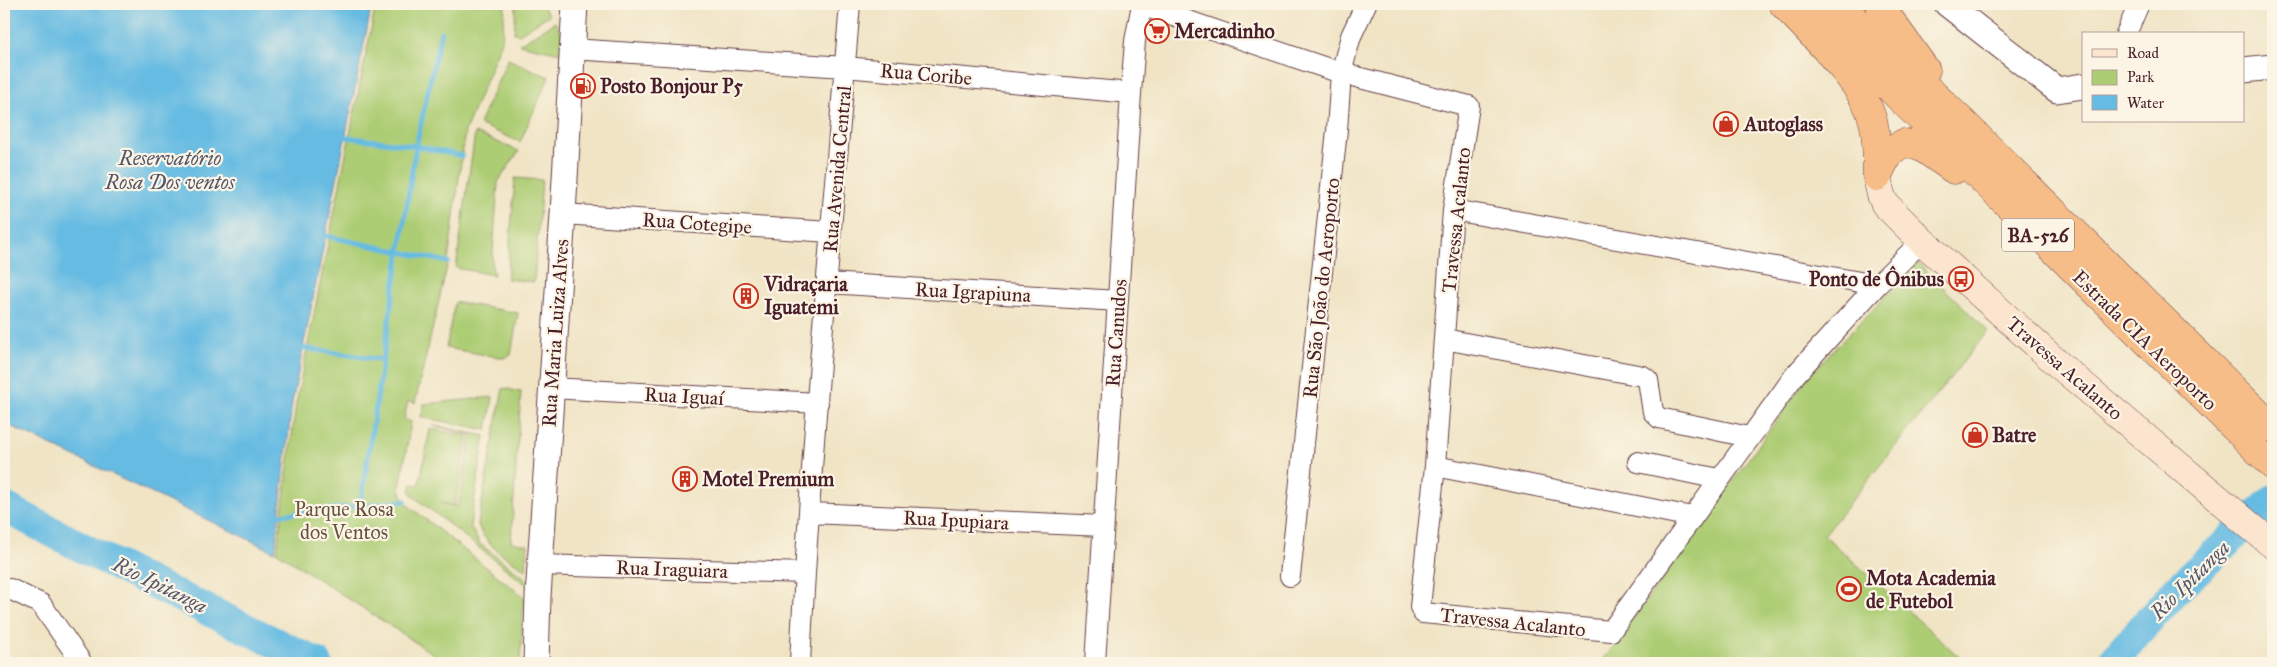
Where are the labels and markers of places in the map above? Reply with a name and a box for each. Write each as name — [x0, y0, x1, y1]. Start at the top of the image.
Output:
supermarket icon: Mercadinho — [1144, 18, 1170, 44]
place label: Mercadinho — [1174, 19, 1275, 43]
fuel station icon: Posto Bonjour P5 — [570, 73, 596, 99]
place label: Posto Bonjour P5 — [600, 74, 743, 99]
shop icon: Autoglass — [1713, 111, 1739, 137]
place label: Autoglass — [1742, 112, 1824, 137]
place label: Ponto de Ônibus — [1809, 265, 1945, 291]
bus stop icon: Ponto de Ônibus — [1948, 266, 1974, 292]
place label: Vidraçaria Iguatemi — [763, 272, 848, 320]
building icon: Vidraçaria Iguatemi — [733, 283, 759, 309]
shop icon: Batre — [1962, 422, 1988, 448]
place label: Batre — [1992, 423, 2037, 447]
building icon: Motel Premium — [672, 466, 698, 492]
place label: Motel Premium — [702, 467, 835, 491]
place label: Mota Academia de Futebol — [1866, 566, 1996, 613]
sports icon: Mota Academia de Futebol — [1836, 576, 1862, 602]

